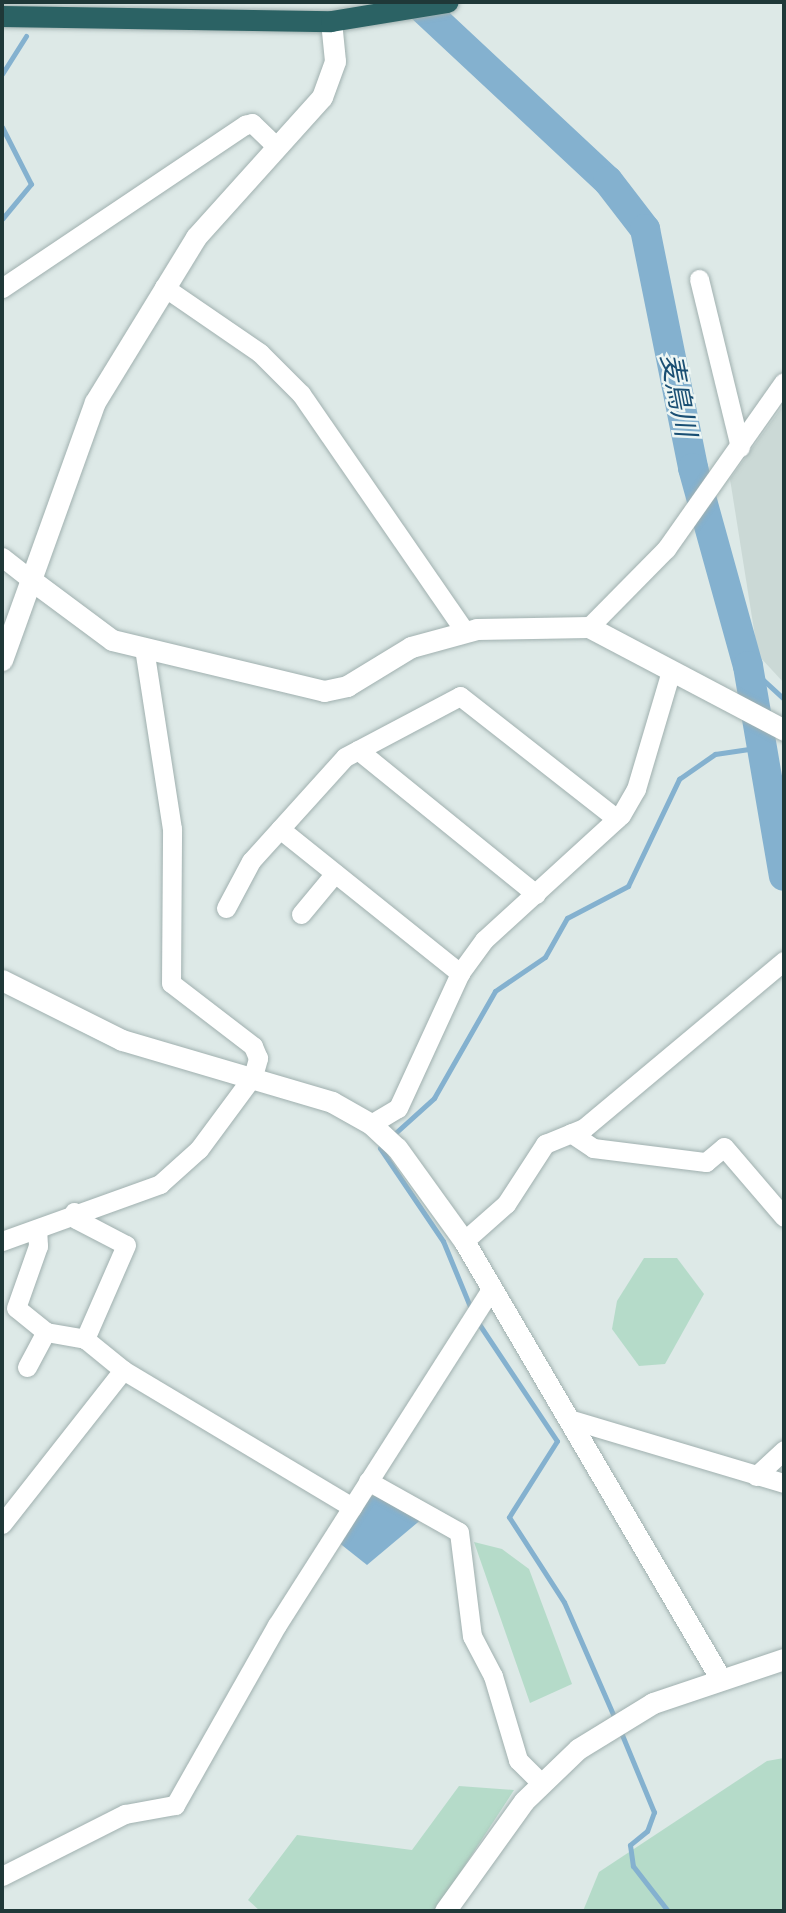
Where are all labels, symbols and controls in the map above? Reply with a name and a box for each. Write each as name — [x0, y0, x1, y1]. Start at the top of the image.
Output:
water label: 麦鳥川 — [653, 351, 703, 439]

